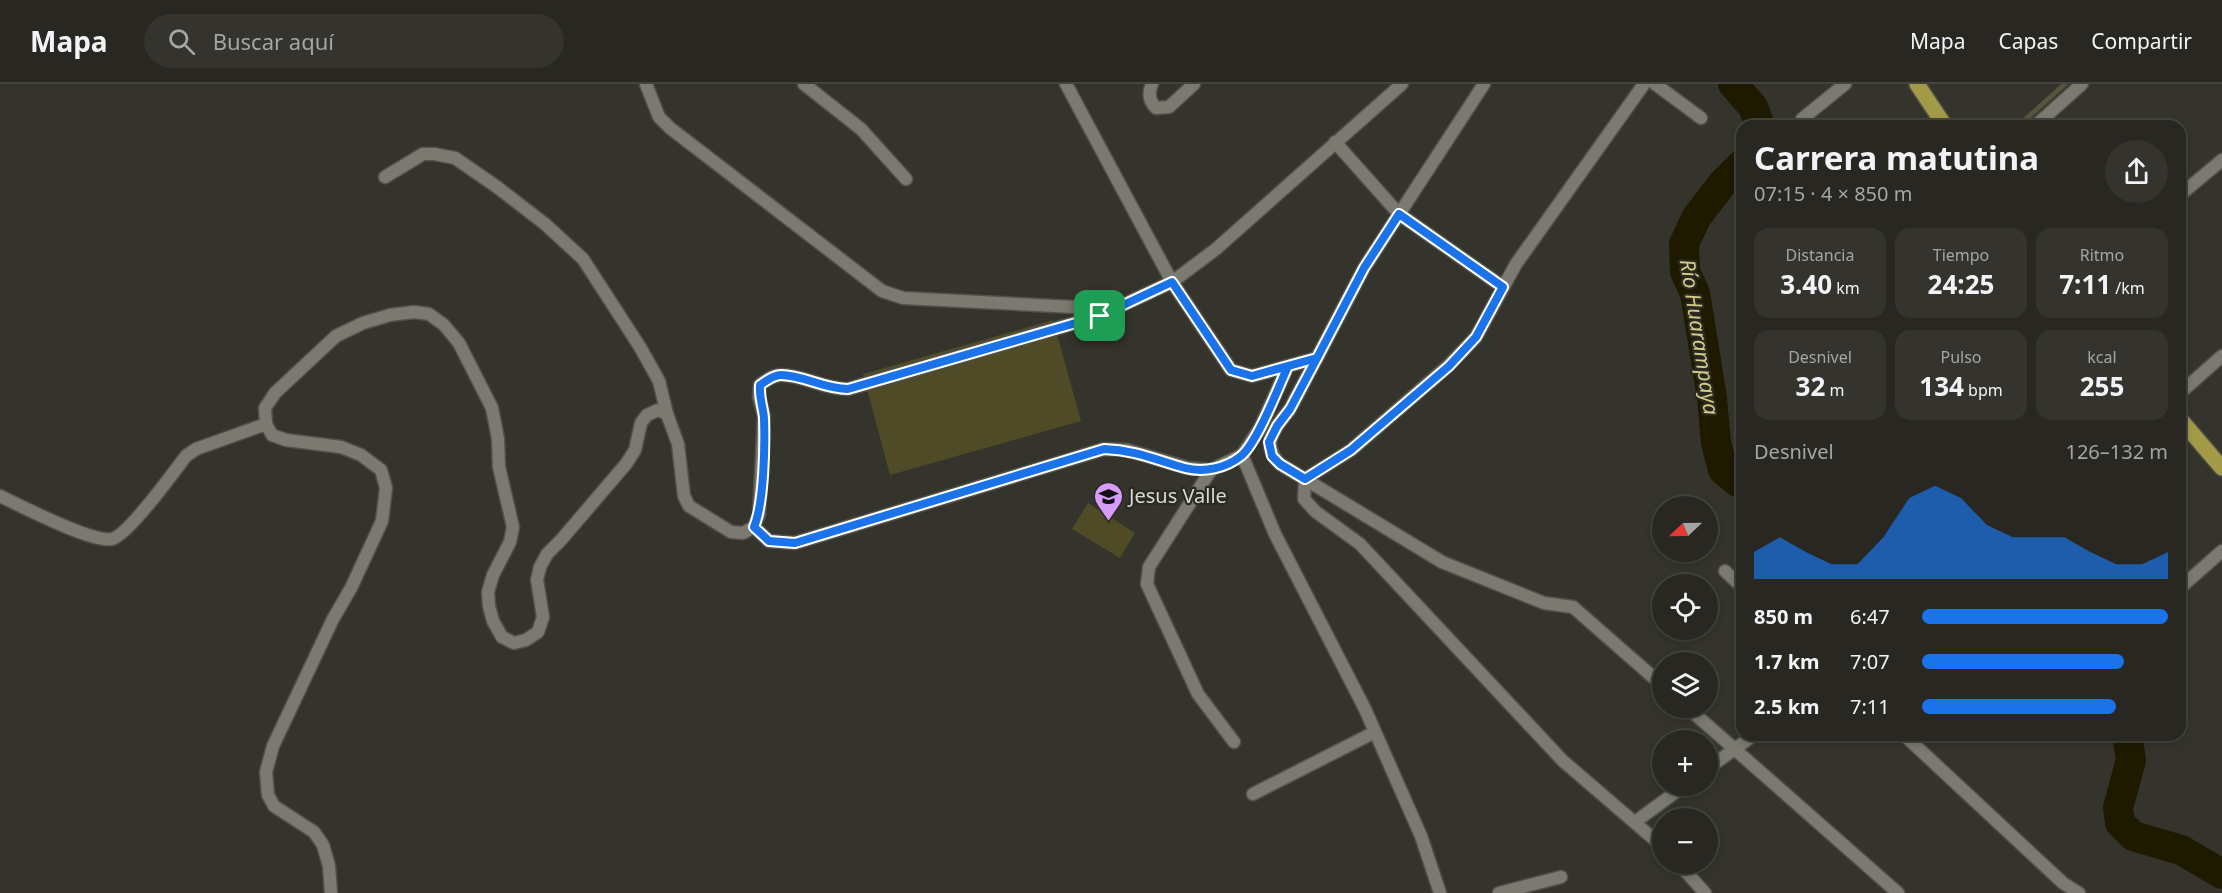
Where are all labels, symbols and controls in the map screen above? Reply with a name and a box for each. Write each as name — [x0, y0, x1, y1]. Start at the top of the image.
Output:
search box — [144, 14, 564, 68]
text: Mapa — [30, 22, 108, 60]
icon: search — [165, 25, 198, 58]
text: Buscar aquí — [213, 26, 334, 56]
text: Mapa — [1910, 27, 1966, 55]
text: Capas — [1999, 27, 2058, 55]
text: Compartir — [2091, 27, 2192, 55]
text: Carrera matutina — [1754, 135, 2039, 180]
button: share — [2105, 140, 2168, 203]
text: 07:15 · 4 × 850 m — [1754, 180, 1912, 207]
text: Distancia — [1786, 244, 1854, 266]
text: Tiempo — [1933, 244, 1989, 266]
text: Ritmo — [2080, 244, 2124, 266]
water label: Río Huarampaya — [1674, 257, 1726, 417]
text: 3.40 — [1780, 266, 1832, 302]
text: 24:25 — [1928, 266, 1994, 302]
text: 7:11 — [2059, 266, 2111, 302]
text: km — [1832, 277, 1860, 299]
text: /km — [2111, 277, 2145, 299]
pin — [1074, 290, 1125, 341]
icon: arrive — [1083, 299, 1116, 332]
text: Desnivel — [1788, 346, 1852, 368]
text: Pulso — [1940, 346, 1982, 368]
text: kcal — [2087, 346, 2117, 368]
text: 32 — [1796, 368, 1825, 404]
text: 134 — [1919, 368, 1964, 404]
text: 255 — [2080, 368, 2124, 404]
text: m — [1825, 379, 1844, 401]
text: bpm — [1964, 379, 2003, 401]
text: Desnivel — [1754, 438, 1834, 465]
text: 126–132 m — [2065, 438, 2168, 465]
school or university icon: Jesus Valle — [1092, 480, 1124, 522]
place label: Jesus Valle — [1127, 482, 1227, 509]
north arrow — [1652, 496, 1718, 562]
map controls — [1652, 496, 1718, 874]
button: locate — [1652, 574, 1718, 640]
text: 850 m — [1754, 603, 1813, 630]
text: 6:47 — [1850, 603, 1890, 630]
text: 1.7 km — [1754, 648, 1820, 675]
text: 7:07 — [1850, 648, 1890, 675]
button: layers — [1652, 652, 1718, 718]
text: 2.5 km — [1754, 693, 1820, 720]
text: 7:11 — [1850, 693, 1890, 720]
button: + — [1652, 730, 1718, 796]
button: − — [1652, 808, 1718, 874]

